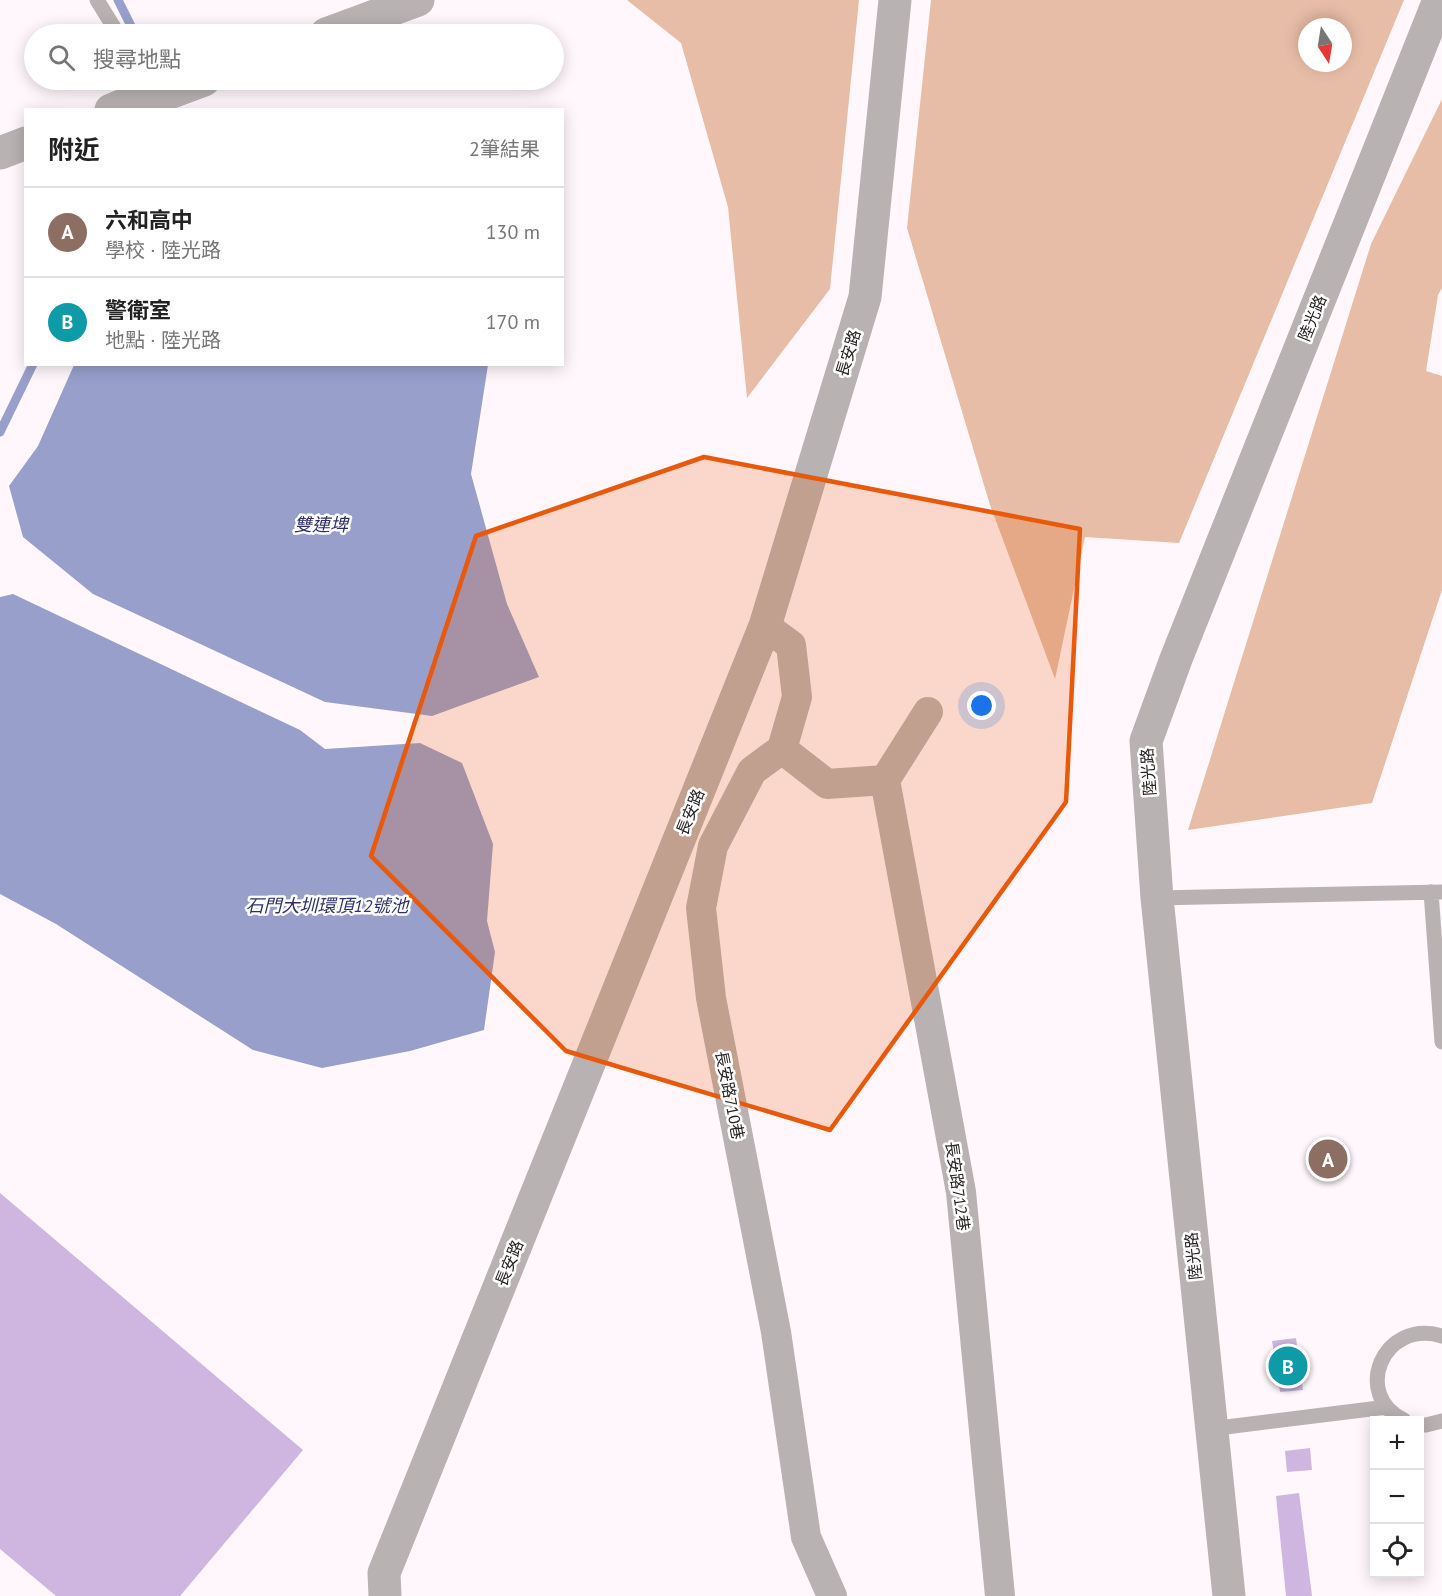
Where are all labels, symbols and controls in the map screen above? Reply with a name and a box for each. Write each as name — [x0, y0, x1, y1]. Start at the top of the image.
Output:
north arrow — [1298, 18, 1352, 72]
search box — [24, 24, 564, 90]
icon: search — [45, 41, 78, 74]
text: 搜尋地點 — [93, 45, 181, 73]
text: 附近 — [48, 133, 100, 166]
text: 2筆結果 — [469, 136, 540, 162]
text: 六和高中 — [105, 206, 193, 234]
text: A — [61, 219, 74, 245]
text: 130 m — [486, 219, 540, 245]
text: 學校 · 陸光路 — [105, 237, 221, 263]
street label: 陸光路 — [1294, 292, 1330, 344]
text: 警衛室 — [105, 296, 171, 324]
text: B — [62, 309, 73, 335]
text: 170 m — [486, 309, 540, 335]
text: 地點 · 陸光路 — [105, 327, 221, 353]
street label: 長安路 — [831, 327, 865, 379]
water label: 雙連埤 — [294, 513, 350, 536]
your location — [967, 691, 996, 720]
street label: 陸光路 — [1136, 747, 1160, 797]
street label: 長安路 — [672, 786, 708, 838]
water label: 石門大圳環頂12號池 — [246, 894, 410, 917]
street label: 長安路710巷 — [712, 1049, 748, 1141]
pin: A — [1308, 1136, 1348, 1182]
street label: 長安路712巷 — [942, 1140, 974, 1232]
street label: 陸光路 — [1181, 1231, 1205, 1281]
street label: 長安路 — [491, 1237, 527, 1289]
pin: B — [1268, 1344, 1308, 1388]
map controls — [1370, 1416, 1424, 1578]
button: + — [1370, 1416, 1424, 1470]
button: − — [1370, 1470, 1424, 1524]
button: locate — [1370, 1524, 1424, 1578]

